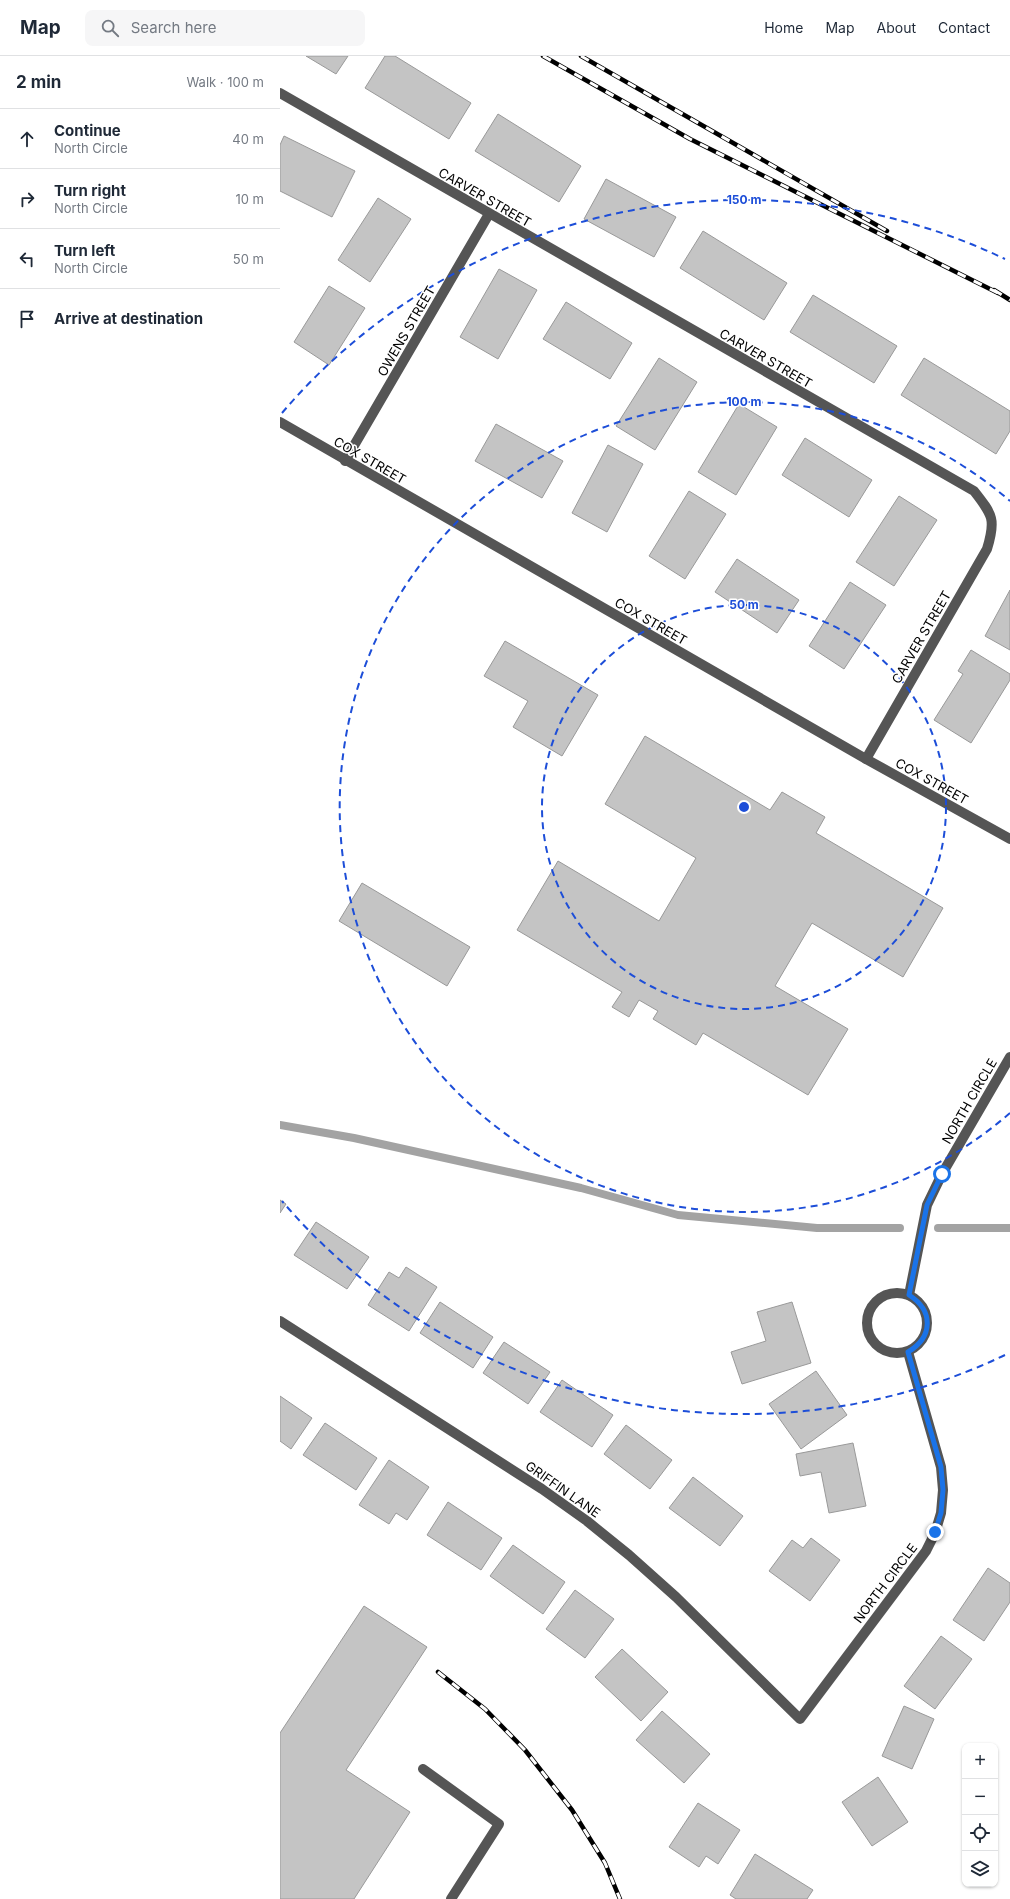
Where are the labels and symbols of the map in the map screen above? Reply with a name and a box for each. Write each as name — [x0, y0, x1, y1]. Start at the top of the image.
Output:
street label: CARVER STREET — [436, 164, 534, 230]
text: 150 m — [727, 192, 761, 207]
street label: OWENS STREET — [374, 283, 438, 379]
street label: CARVER STREET — [717, 325, 815, 391]
text: 100 m — [726, 394, 762, 409]
street label: COX STREET — [331, 433, 409, 487]
street label: CARVER STREET — [888, 588, 954, 686]
street label: COX STREET — [612, 594, 690, 648]
text: 50 m — [729, 597, 759, 612]
street label: COX STREET — [893, 754, 971, 808]
centre of rings — [737, 800, 751, 814]
street label: NORTH CIRCLE — [938, 1056, 1000, 1146]
route start — [933, 1165, 951, 1183]
street label: GRIFFIN LANE — [522, 1457, 604, 1521]
route end — [926, 1523, 944, 1541]
street label: NORTH CIRCLE — [850, 1540, 920, 1626]

